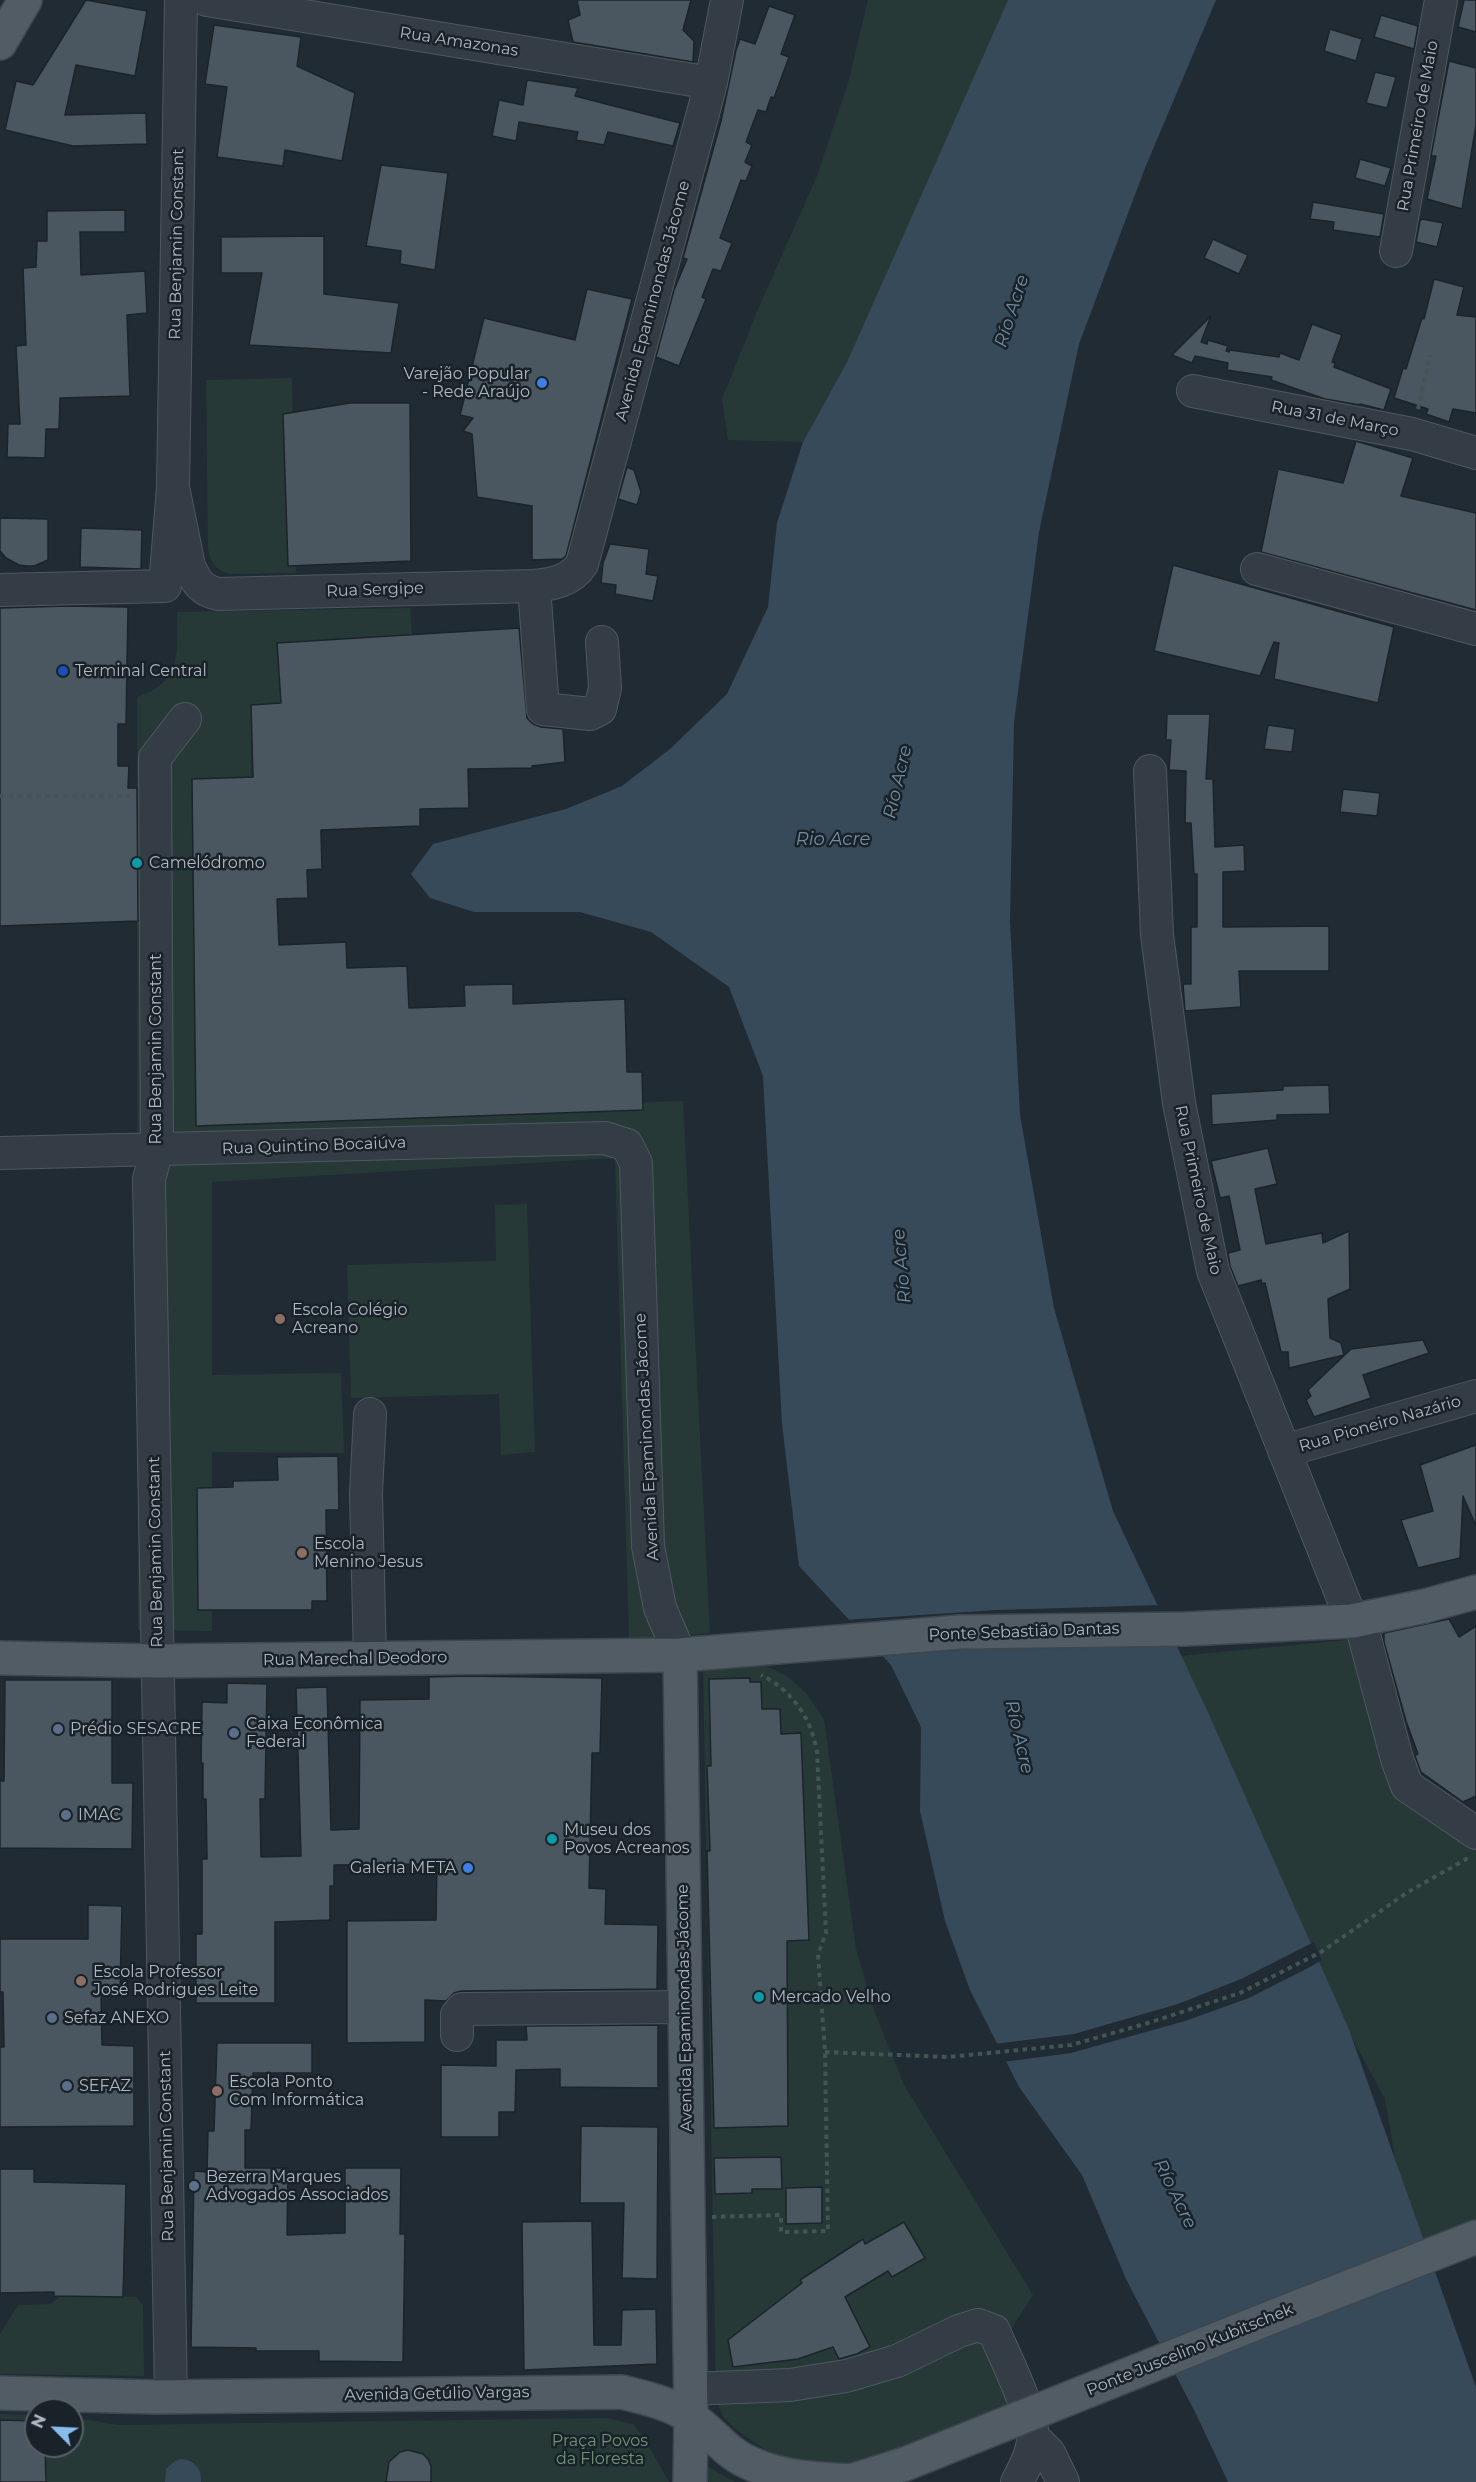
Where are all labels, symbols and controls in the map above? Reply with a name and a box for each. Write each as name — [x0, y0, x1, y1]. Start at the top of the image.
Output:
street label: Rua Amazonas — [398, 23, 520, 61]
street label: Rua Primeiro de Maio — [1394, 39, 1442, 213]
street label: Rua Benjamin Constant — [166, 148, 188, 340]
street label: Avenida Epaminondas Jácome — [612, 179, 694, 423]
water label: Río Acre — [990, 272, 1034, 350]
place label: Varejão Popular - Rede Araújo — [403, 364, 530, 402]
marker: Varejão Popular - Rede Araújo — [535, 376, 549, 390]
street label: Rua 31 de Março — [1270, 397, 1400, 441]
street label: Rua Sergipe — [326, 579, 424, 601]
place label: Terminal Central — [75, 661, 207, 681]
marker: Terminal Central — [56, 664, 70, 678]
water label: Río Acre — [879, 743, 917, 821]
water label: Rio Acre — [796, 829, 870, 851]
place label: Camelódromo — [149, 853, 265, 873]
marker: Camelódromo — [130, 856, 144, 870]
street label: Rua Benjamin Constant — [146, 953, 166, 1145]
street label: Rua Primeiro de Maio — [1171, 1103, 1225, 1277]
street label: Rua Quintino Bocaiúva — [221, 1133, 407, 1159]
water label: Río Acre — [888, 1228, 916, 1304]
place label: Escola Colégio Acreano — [292, 1300, 407, 1338]
marker: Escola Colégio Acreano — [273, 1312, 287, 1326]
street label: Avenida Epaminondas Jácome — [631, 1313, 663, 1561]
street label: Rua Pioneiro Nazário — [1297, 1392, 1463, 1456]
street label: Rua Benjamin Constant — [145, 1456, 167, 1648]
place label: Escola Menino Jesus — [314, 1534, 423, 1572]
marker: Escola Menino Jesus — [295, 1546, 309, 1560]
street label: Ponte Sebastião Dantas — [928, 1619, 1120, 1645]
street label: Rua Marechal Deodoro — [263, 1648, 447, 1670]
water label: Río Acre — [1000, 1698, 1038, 1776]
place label: Caixa Econômica Federal — [246, 1714, 383, 1752]
place label: Prédio SESACRE — [70, 1719, 202, 1739]
marker: Prédio SESACRE — [51, 1722, 65, 1736]
marker: Caixa Econômica Federal — [227, 1726, 241, 1740]
place label: IMAC — [78, 1805, 121, 1825]
marker: IMAC — [59, 1808, 73, 1822]
place label: Museu dos Povos Acreanos — [564, 1820, 690, 1858]
marker: Museu dos Povos Acreanos — [545, 1832, 559, 1846]
place label: Galeria META — [350, 1858, 456, 1878]
marker: Galeria META — [461, 1861, 475, 1875]
street label: Avenida Epaminondas Jácome — [673, 1884, 697, 2132]
place label: Escola Professor José Rodrigues Leite — [93, 1962, 258, 2000]
marker: Escola Professor José Rodrigues Leite — [74, 1974, 88, 1988]
place label: Mercado Velho — [771, 1987, 891, 2007]
marker: Mercado Velho — [752, 1990, 766, 2004]
place label: Sefaz ANEXO — [64, 2008, 169, 2028]
marker: Sefaz ANEXO — [45, 2011, 59, 2025]
street label: Rua Benjamin Constant — [156, 2050, 178, 2242]
place label: Escola Ponto Com Informática — [229, 2072, 364, 2110]
place label: SEFAZ — [79, 2076, 131, 2096]
marker: SEFAZ — [60, 2079, 74, 2093]
marker: Escola Ponto Com Informática — [210, 2084, 224, 2098]
water label: Río Acre — [1149, 2156, 1201, 2232]
place label: Bezerra Marques Advogados Associados — [206, 2167, 388, 2205]
marker: Bezerra Marques Advogados Associados — [187, 2179, 201, 2193]
street label: Ponte Juscelino Kubitschek — [1084, 2300, 1296, 2400]
street label: Avenida Getúlio Vargas — [344, 2383, 530, 2405]
north arrow — [24, 2398, 84, 2458]
text: N — [28, 2412, 50, 2431]
park label: Praça Povos da Floresta — [552, 2431, 648, 2469]

